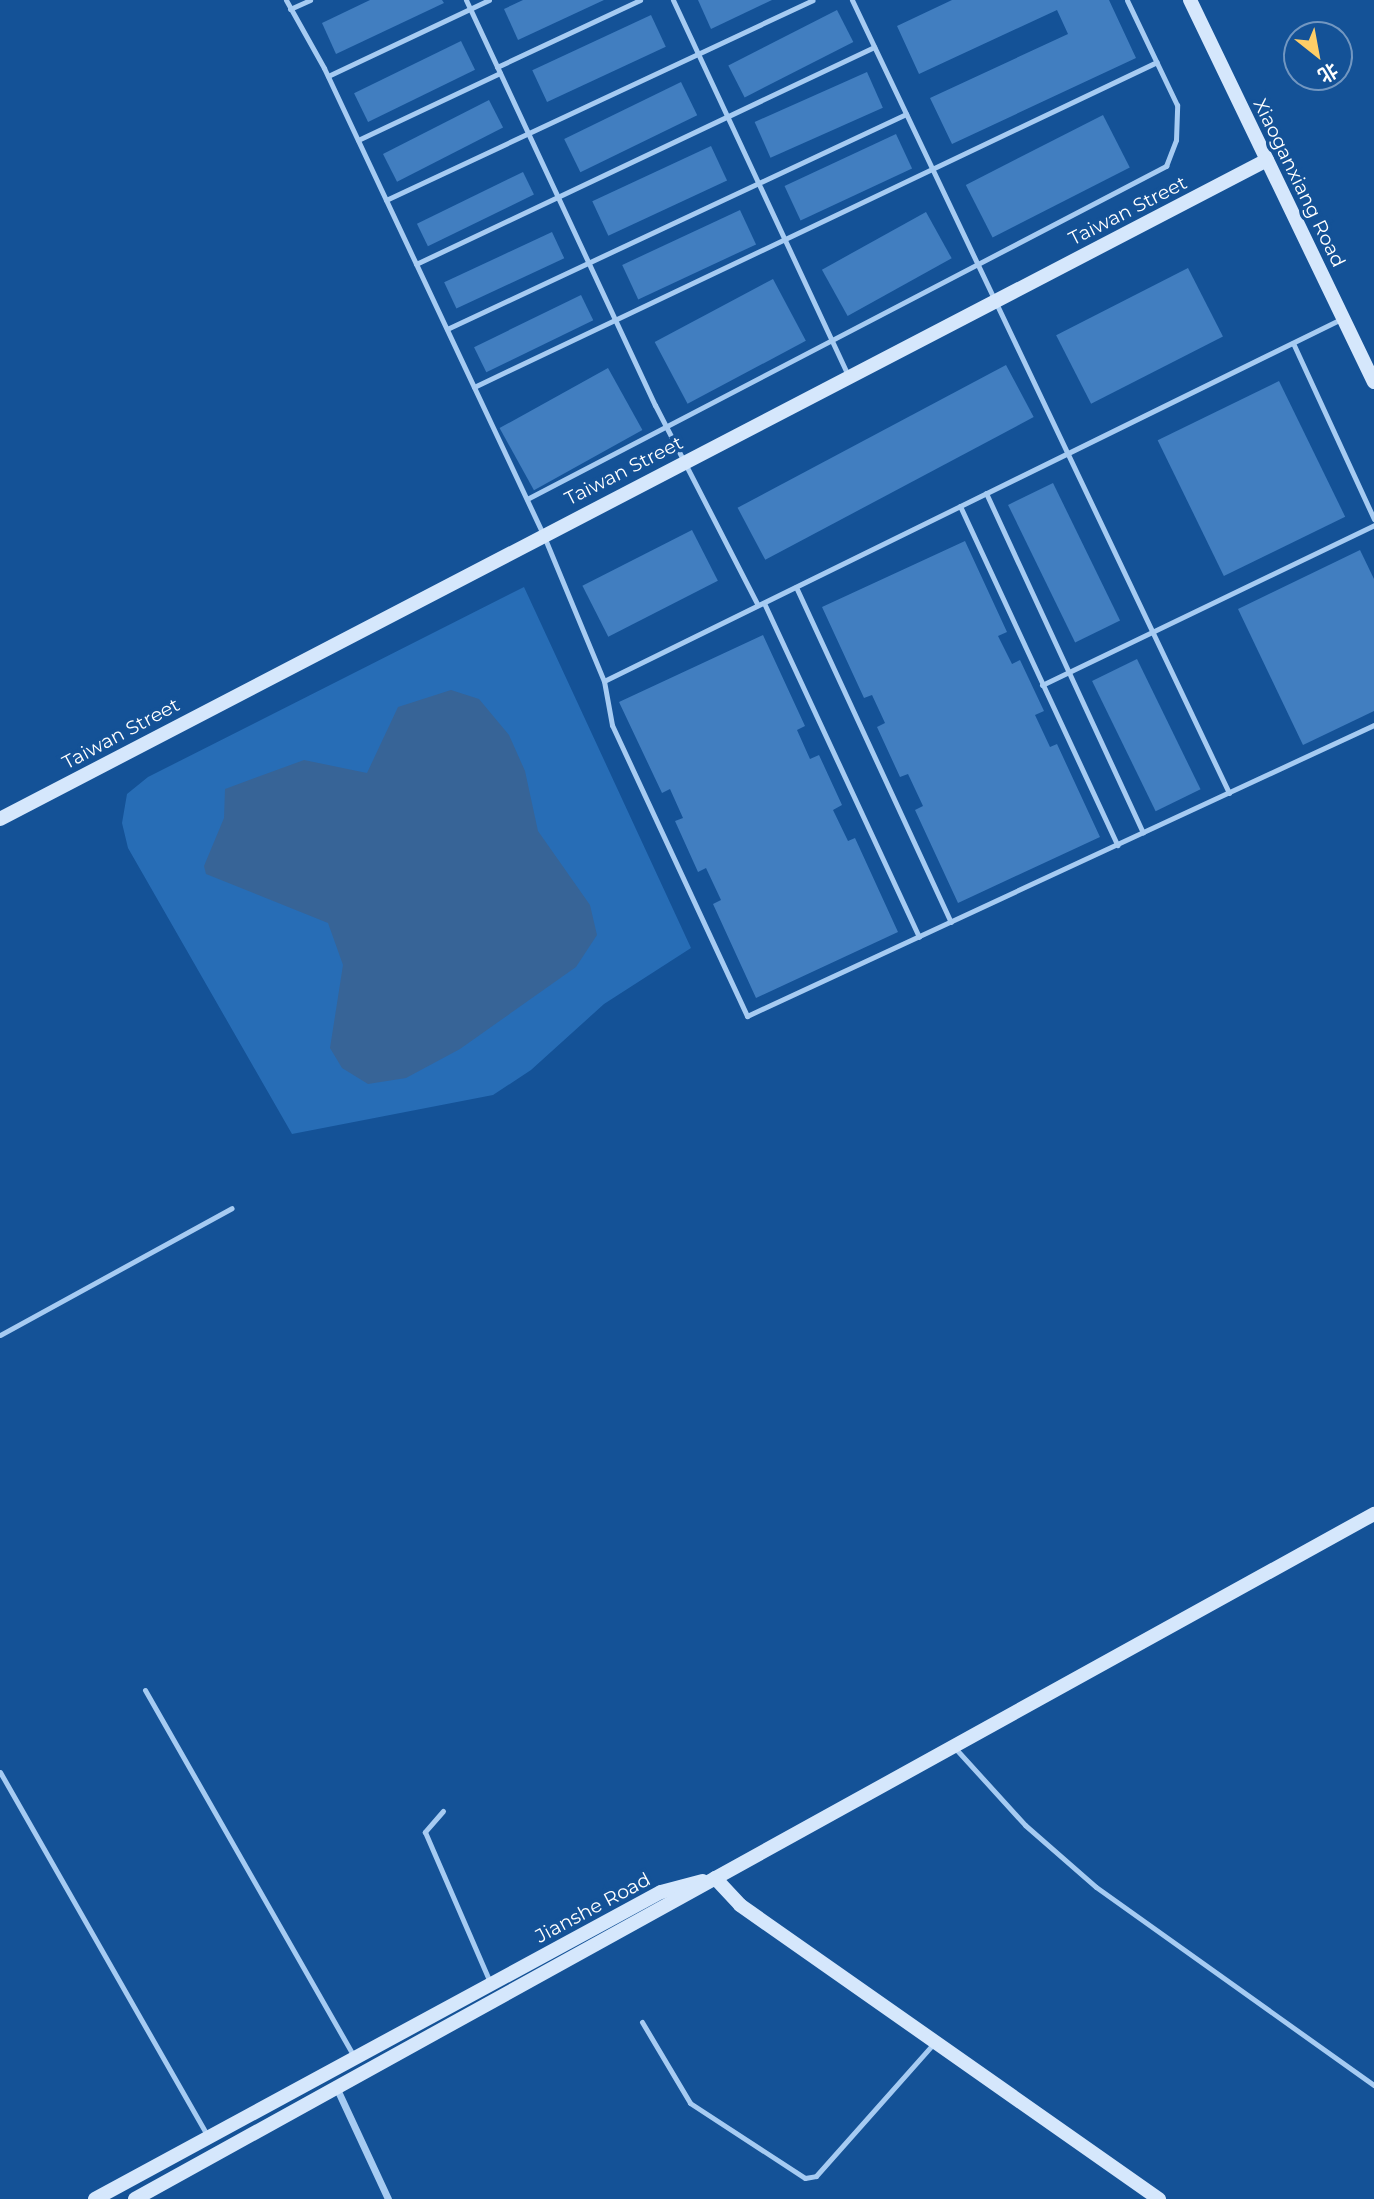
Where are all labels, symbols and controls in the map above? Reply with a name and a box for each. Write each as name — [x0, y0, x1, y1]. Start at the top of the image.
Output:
north arrow — [1283, 21, 1353, 91]
text: 北 — [1314, 58, 1342, 87]
street label: Xiaoganxiang Road — [1248, 95, 1350, 271]
street label: Taiwan Street — [1065, 171, 1191, 251]
street label: Taiwan Street — [561, 431, 687, 511]
street label: Taiwan Street — [58, 694, 184, 774]
street label: Jianshe Road — [532, 1868, 654, 1948]

